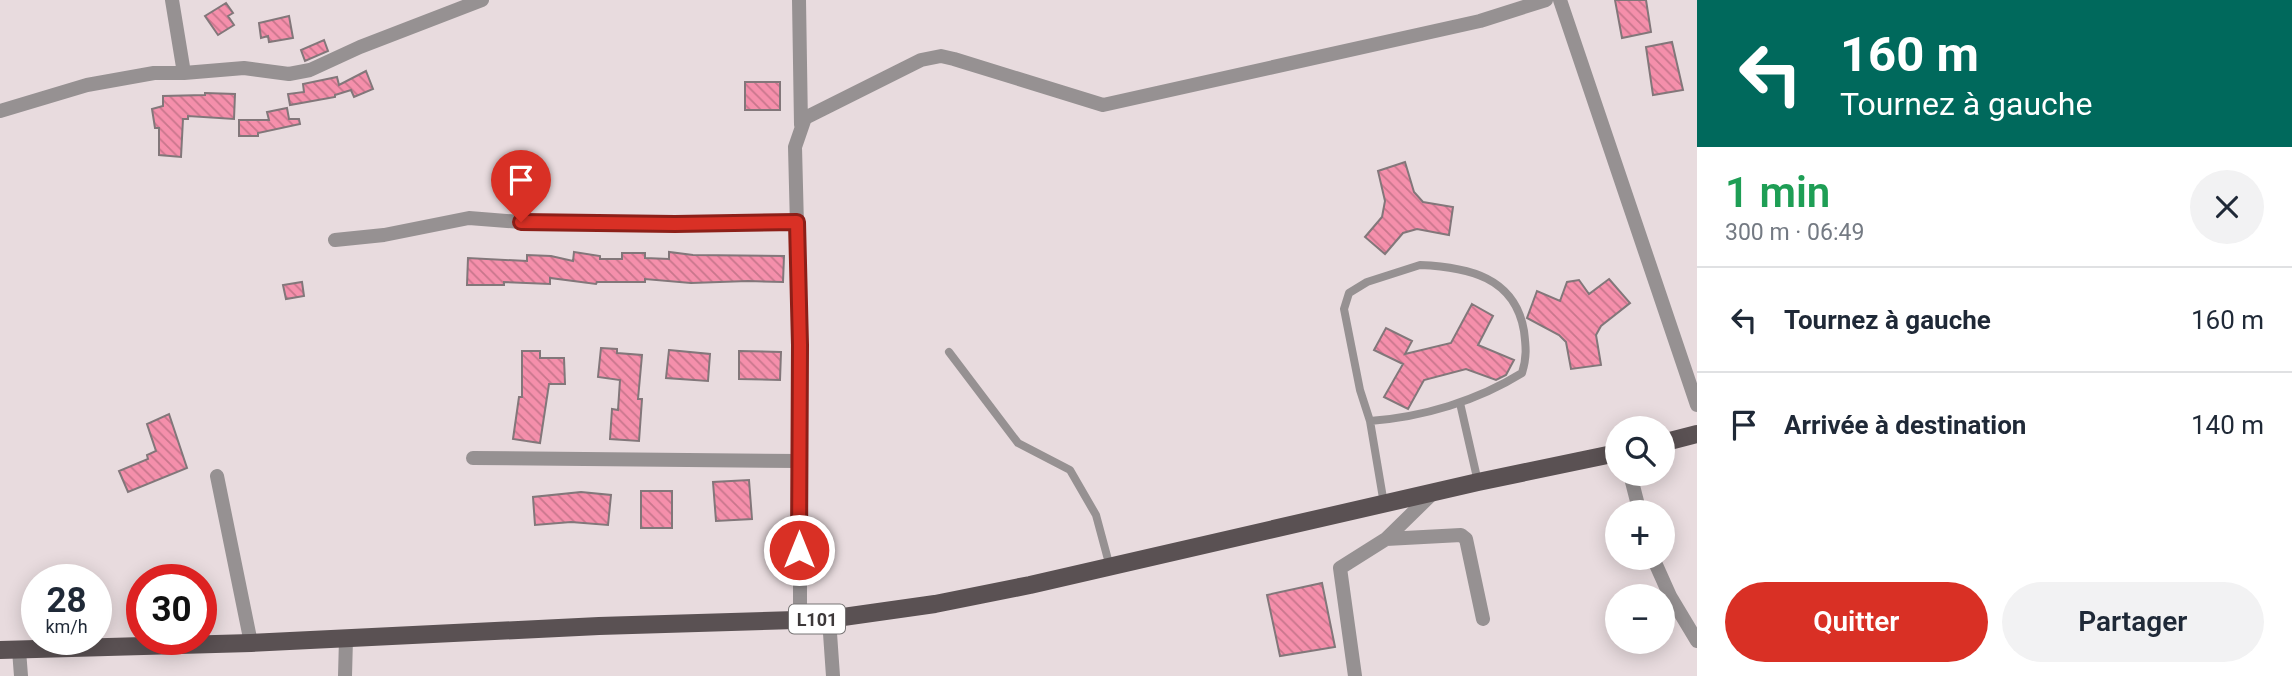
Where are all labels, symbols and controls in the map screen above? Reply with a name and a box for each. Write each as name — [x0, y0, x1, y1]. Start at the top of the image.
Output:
text: 160 m — [1840, 26, 1979, 83]
icon: left — [1725, 28, 1816, 119]
text: Tournez à gauche — [1840, 85, 2092, 123]
pin — [491, 150, 551, 222]
icon: arrive — [502, 161, 540, 199]
text: 1 min — [1725, 168, 1830, 217]
button: close — [2190, 170, 2264, 244]
text: 300 m · 06:49 — [1725, 219, 1864, 246]
icon: left — [1725, 301, 1763, 339]
text: Tournez à gauche — [1784, 305, 1991, 335]
text: 160 m — [2191, 305, 2264, 335]
icon: arrive — [1725, 406, 1763, 444]
text: Arrivée à destination — [1784, 410, 2026, 440]
text: 140 m — [2191, 410, 2264, 440]
map controls — [1605, 416, 1675, 654]
button: search — [1605, 416, 1675, 486]
button: + — [1605, 500, 1675, 570]
position arrow — [762, 513, 836, 587]
speed limit sign: 30 — [126, 564, 217, 655]
text: 28 — [46, 580, 87, 621]
button: Quitter — [1725, 582, 1988, 662]
button: Partager — [2002, 582, 2264, 662]
button: − — [1605, 584, 1675, 654]
road number: L101 — [789, 604, 845, 634]
text: km/h — [45, 616, 88, 637]

